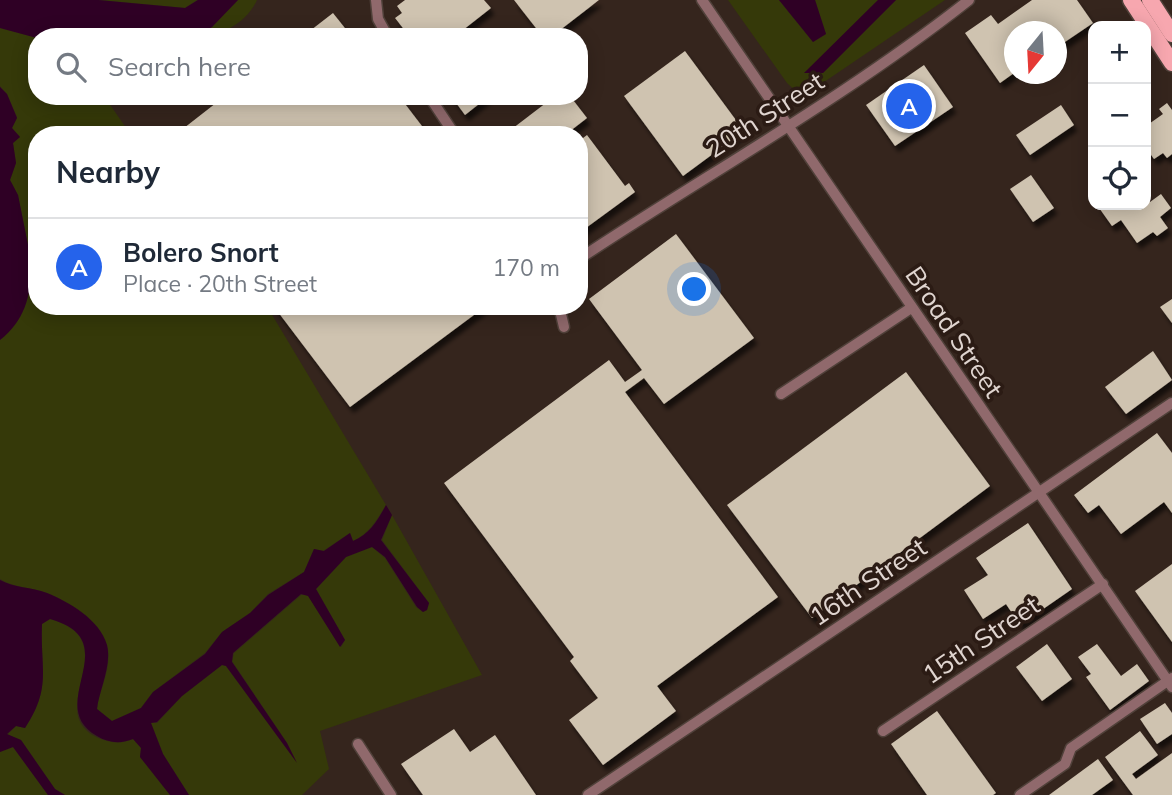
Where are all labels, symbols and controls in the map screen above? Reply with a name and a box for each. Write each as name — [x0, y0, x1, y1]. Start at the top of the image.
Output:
north arrow — [1004, 21, 1067, 84]
map controls — [1088, 21, 1151, 210]
button: + — [1088, 21, 1151, 84]
search box — [28, 28, 588, 105]
icon: search — [52, 48, 90, 86]
text: Search here — [108, 50, 251, 83]
street label: 20th Street — [699, 64, 830, 165]
pin: A — [886, 80, 932, 132]
button: − — [1088, 84, 1151, 147]
button: locate — [1088, 147, 1151, 210]
text: Nearby — [56, 153, 160, 191]
text: Bolero Snort — [123, 236, 279, 269]
text: A — [70, 253, 88, 282]
text: 170 m — [492, 253, 560, 282]
street label: Broad Street — [898, 260, 1011, 404]
text: Place · 20th Street — [123, 269, 317, 298]
your location — [677, 272, 711, 306]
street label: 16th Street — [803, 530, 933, 633]
street label: 15th Street — [916, 588, 1046, 691]

